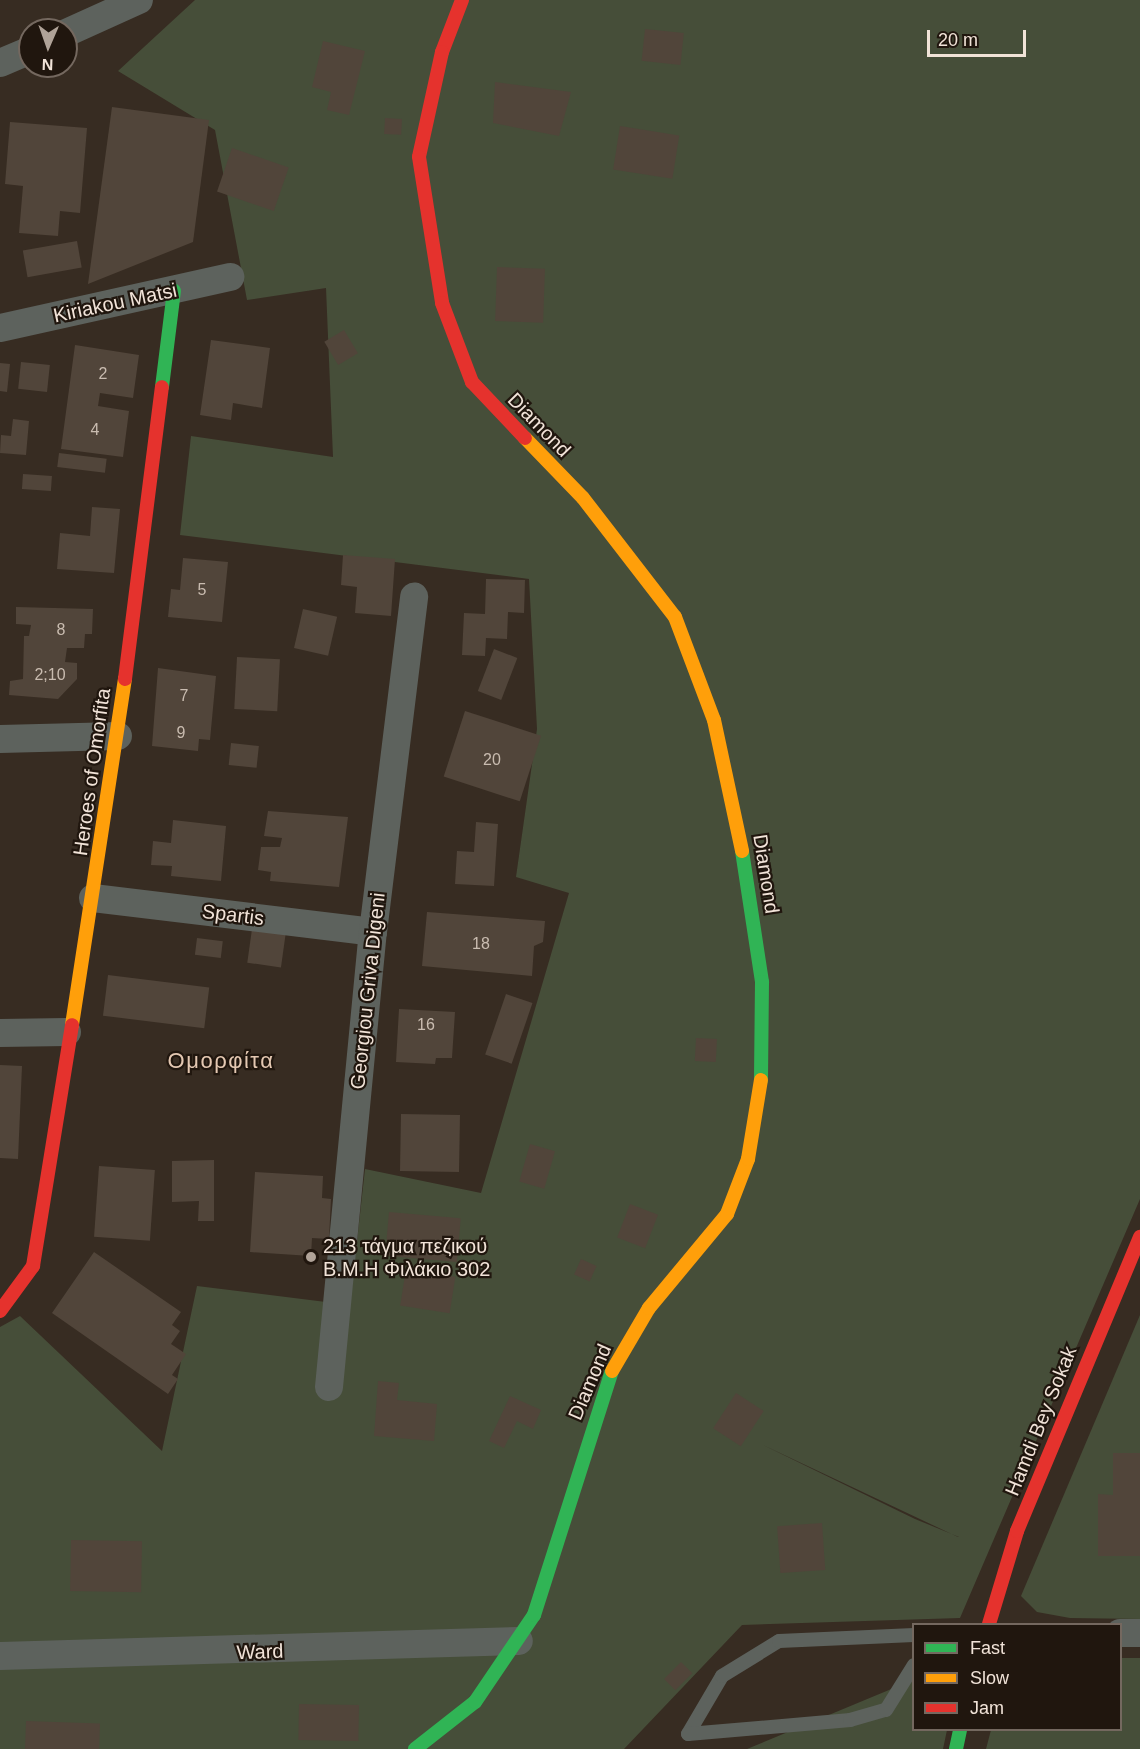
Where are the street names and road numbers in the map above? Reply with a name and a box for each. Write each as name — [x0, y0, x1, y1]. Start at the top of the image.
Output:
street label: Kiriakou Matsi — [51, 278, 179, 328]
street label: Diamond — [503, 388, 575, 462]
street label: Heroes of Omorfita — [68, 687, 116, 857]
street label: Diamond — [748, 833, 784, 915]
street label: Georgiou Griva Digeni — [346, 891, 390, 1091]
street label: Spartis — [201, 899, 265, 931]
street label: Diamond — [563, 1340, 617, 1424]
street label: Hamdi Bey Sokak — [1000, 1343, 1082, 1499]
street label: Ward — [236, 1639, 284, 1665]

